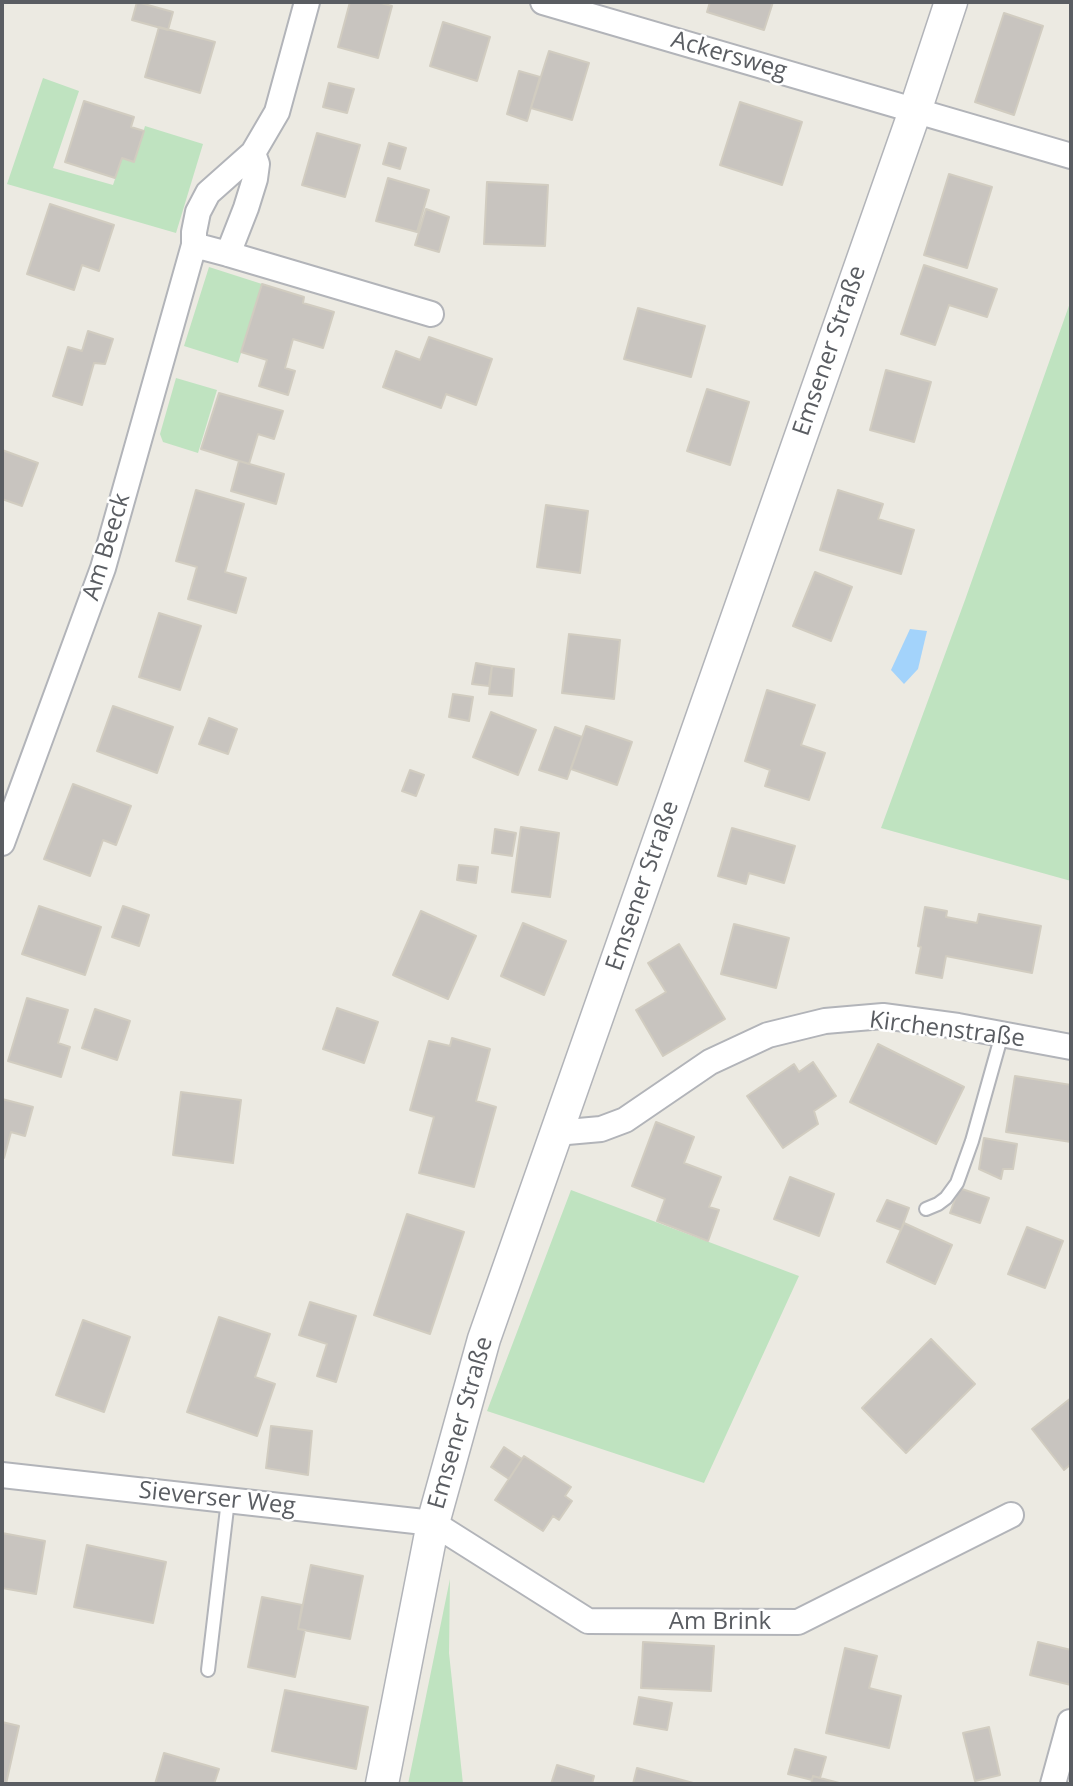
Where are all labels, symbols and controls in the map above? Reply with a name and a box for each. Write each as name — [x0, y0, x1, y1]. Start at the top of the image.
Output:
street label: Ackersweg — [668, 26, 790, 86]
street label: Emsener Straße — [787, 262, 873, 440]
street label: Am Beeck — [77, 490, 137, 604]
street label: Emsener Straße — [600, 797, 686, 975]
street label: Kirchenstraße — [868, 1006, 1026, 1054]
street label: Emsener Straße — [423, 1333, 499, 1513]
street label: Sieverser Weg — [137, 1476, 297, 1522]
street label: Am Brink — [669, 1608, 771, 1636]

